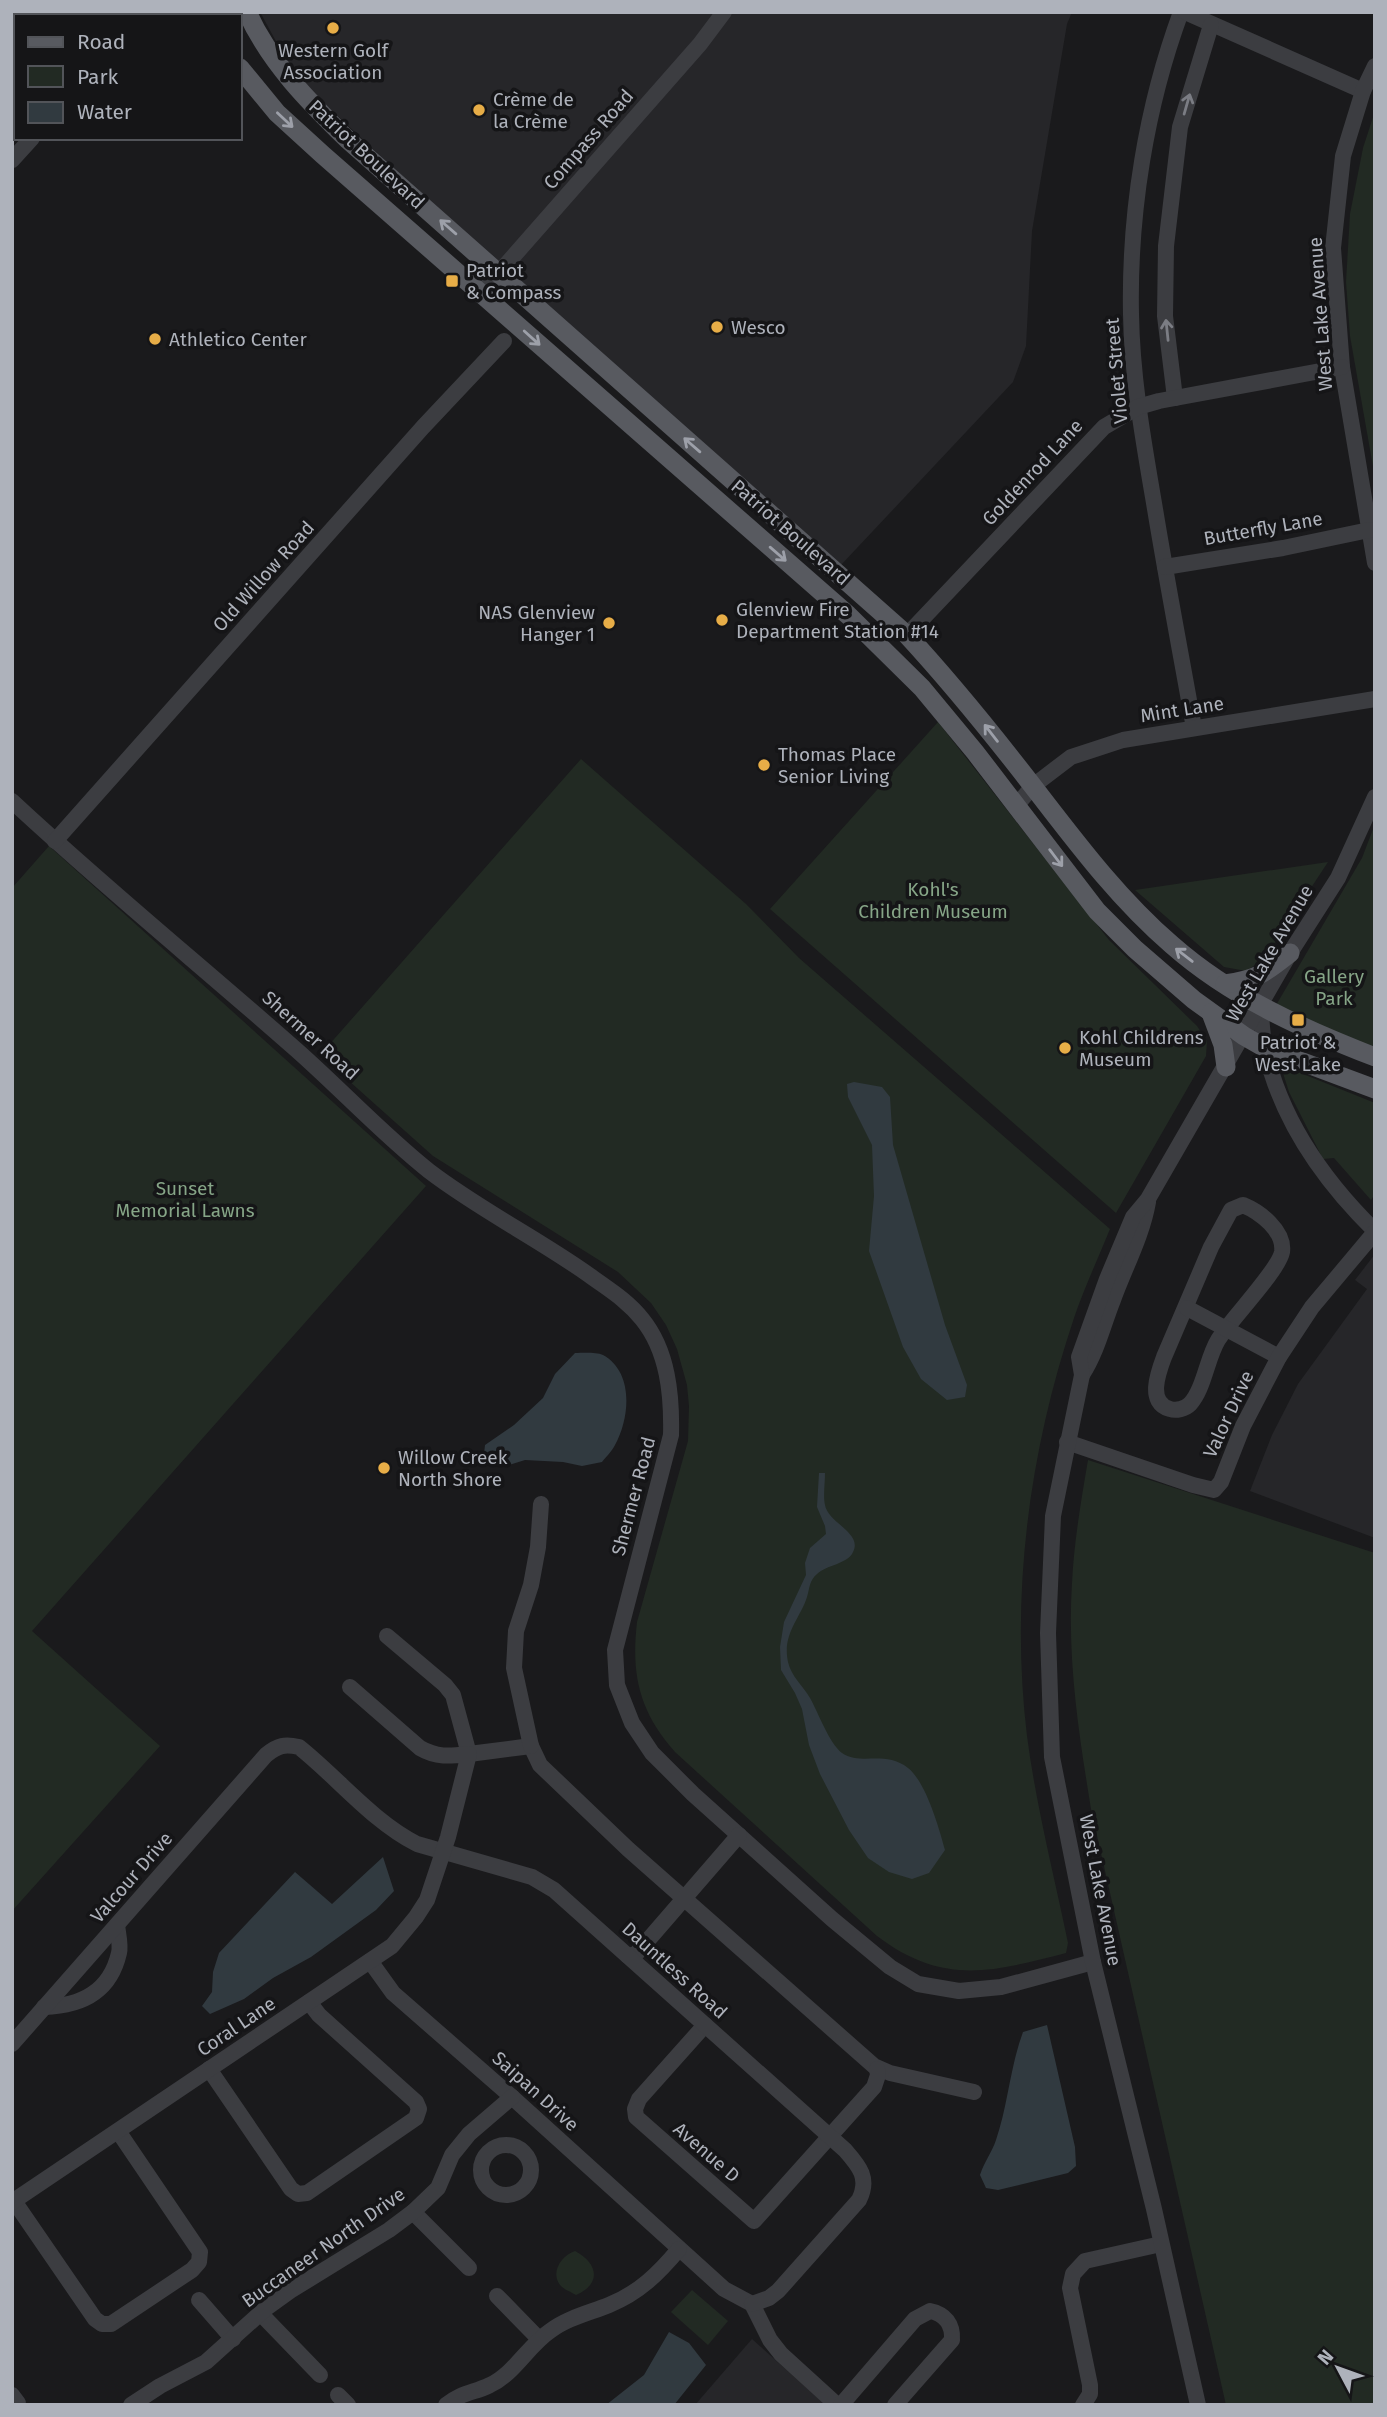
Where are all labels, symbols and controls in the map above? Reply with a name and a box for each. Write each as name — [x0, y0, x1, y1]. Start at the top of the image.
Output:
legend — [14, 14, 242, 140]
marker: Western Golf Association — [325, 20, 341, 36]
text: Road — [77, 29, 125, 55]
place label: Western Golf Association — [278, 39, 390, 84]
text: Park — [77, 64, 119, 90]
street label: Compass Road — [539, 85, 638, 194]
place label: Crème de la Crème — [493, 88, 574, 133]
one-way arrow — [1181, 93, 1194, 115]
street label: Patriot Boulevard — [304, 95, 429, 214]
text: Water — [77, 99, 132, 125]
marker: Crème de la Crème — [471, 102, 487, 118]
one-way arrow — [276, 111, 293, 128]
one-way arrow — [439, 219, 457, 235]
street label: West Lake Avenue — [1304, 236, 1337, 392]
place label: Patriot & Compass — [466, 259, 561, 304]
marker: Patriot & Compass — [444, 273, 460, 289]
place label: Wesco — [731, 316, 786, 339]
street label: Violet Street — [1100, 317, 1133, 425]
marker: Wesco — [709, 319, 725, 335]
one-way arrow — [1160, 319, 1173, 342]
place label: Athletico Center — [169, 328, 307, 351]
one-way arrow — [523, 330, 541, 346]
marker: Athletico Center — [147, 331, 163, 347]
street label: Goldenrod Lane — [977, 414, 1087, 530]
one-way arrow — [683, 437, 701, 453]
street label: Patriot Boulevard — [727, 475, 855, 590]
street label: Butterfly Lane — [1202, 507, 1324, 550]
street label: Old Willow Road — [208, 516, 319, 636]
one-way arrow — [769, 546, 787, 562]
place label: Glenview Fire Department Station #14 — [736, 598, 939, 643]
place label: NAS Glenview Hanger 1 — [478, 601, 595, 646]
marker: Glenview Fire Department Station #14 — [714, 612, 730, 628]
marker: NAS Glenview Hanger 1 — [601, 615, 617, 631]
street label: Mint Lane — [1139, 692, 1225, 727]
one-way arrow — [983, 724, 998, 742]
place label: Thomas Place Senior Living — [778, 743, 896, 788]
marker: Thomas Place Senior Living — [756, 757, 772, 773]
one-way arrow — [1049, 849, 1064, 867]
park label: Kohl's Children Museum — [858, 878, 1008, 923]
street label: West Lake Avenue — [1221, 881, 1318, 1026]
one-way arrow — [1175, 947, 1193, 962]
park label: Gallery Park — [1304, 965, 1365, 1010]
street label: Shermer Road — [258, 986, 364, 1085]
marker: Patriot & West Lake — [1290, 1012, 1306, 1028]
place label: Kohl Childrens Museum — [1079, 1026, 1204, 1071]
place label: Patriot & West Lake — [1255, 1031, 1341, 1076]
marker: Kohl Childrens Museum — [1057, 1040, 1073, 1056]
park label: Sunset Memorial Lawns — [115, 1177, 255, 1222]
street label: Valor Drive — [1198, 1367, 1259, 1461]
street label: Shermer Road — [607, 1434, 660, 1558]
place label: Willow Creek North Shore — [398, 1446, 508, 1491]
marker: Willow Creek North Shore — [376, 1460, 392, 1476]
street label: West Lake Avenue — [1075, 1812, 1127, 1968]
street label: Valcour Drive — [86, 1827, 177, 1928]
street label: Dauntless Road — [617, 1917, 732, 2024]
street label: Coral Lane — [193, 1992, 280, 2061]
street label: Saipan Drive — [488, 2047, 584, 2136]
street label: Avenue D — [669, 2117, 745, 2187]
street label: Buccaneer North Drive — [237, 2182, 409, 2312]
north arrow — [1303, 2333, 1373, 2403]
text: N — [1313, 2345, 1338, 2369]

